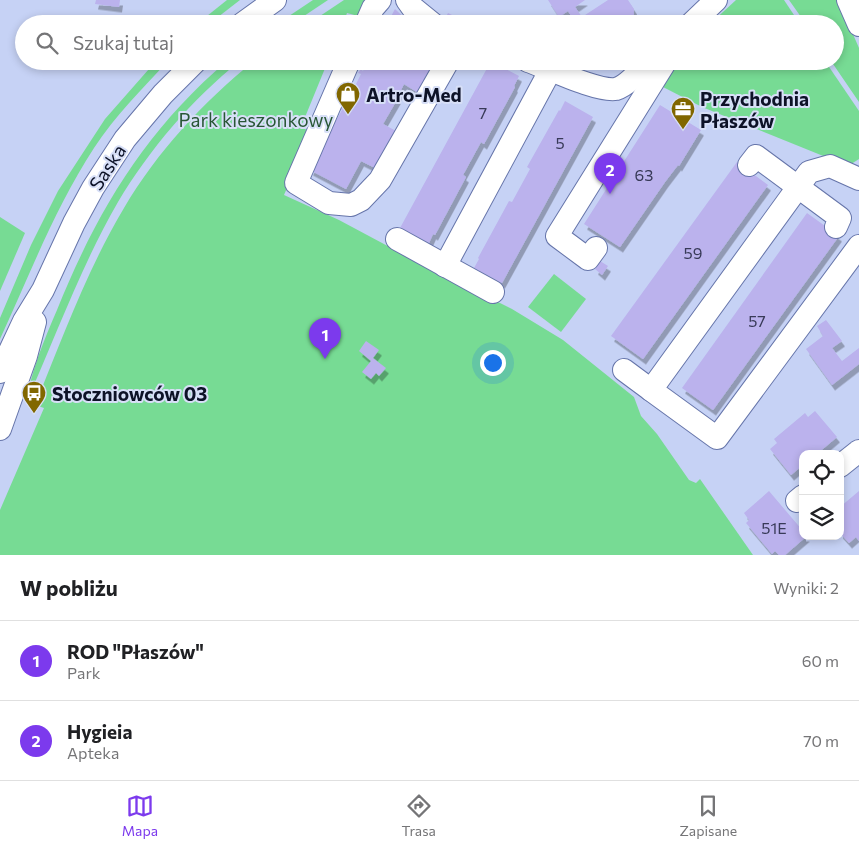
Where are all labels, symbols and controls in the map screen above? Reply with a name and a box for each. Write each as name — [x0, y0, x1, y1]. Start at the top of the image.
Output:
search box — [15, 15, 844, 70]
icon: search — [33, 29, 61, 57]
text: Szukaj tutaj — [73, 31, 174, 54]
shop icon: Artro-Med — [335, 81, 361, 115]
place label: Artro-Med — [366, 83, 462, 106]
place label: Przychodnia Płaszów — [700, 87, 809, 132]
office icon: Przychodnia Płaszów — [670, 96, 696, 130]
house number: 7 — [479, 103, 487, 122]
park label: Park kieszonkowy — [179, 108, 334, 131]
house number: 5 — [555, 133, 565, 152]
street label: Saska — [84, 140, 130, 194]
pin: 2 — [594, 153, 626, 194]
house number: 63 — [635, 165, 653, 184]
house number: 59 — [684, 243, 702, 262]
house number: 57 — [748, 311, 766, 330]
pin: 1 — [309, 318, 341, 359]
your location — [480, 350, 506, 376]
bus stop icon: Stoczniowców 03 — [21, 380, 47, 414]
place label: Stoczniowców 03 — [52, 382, 207, 405]
map controls — [799, 450, 844, 540]
button: locate — [799, 450, 844, 495]
button: layers — [799, 495, 844, 540]
house number: 51E — [761, 518, 787, 537]
text: W pobliżu — [20, 575, 118, 600]
text: Wyniki: 2 — [773, 578, 839, 597]
text: ROD "Płaszów" — [67, 640, 204, 663]
text: 1 — [32, 651, 40, 670]
text: 60 m — [802, 651, 839, 670]
text: Park — [67, 663, 100, 682]
text: Hygieia — [67, 720, 132, 743]
text: 2 — [31, 731, 41, 750]
text: 70 m — [803, 731, 839, 750]
text: Apteka — [67, 743, 119, 762]
tab: Mapa — [122, 792, 158, 839]
tab: Trasa — [402, 792, 436, 839]
tab: Zapisane — [679, 792, 737, 839]

